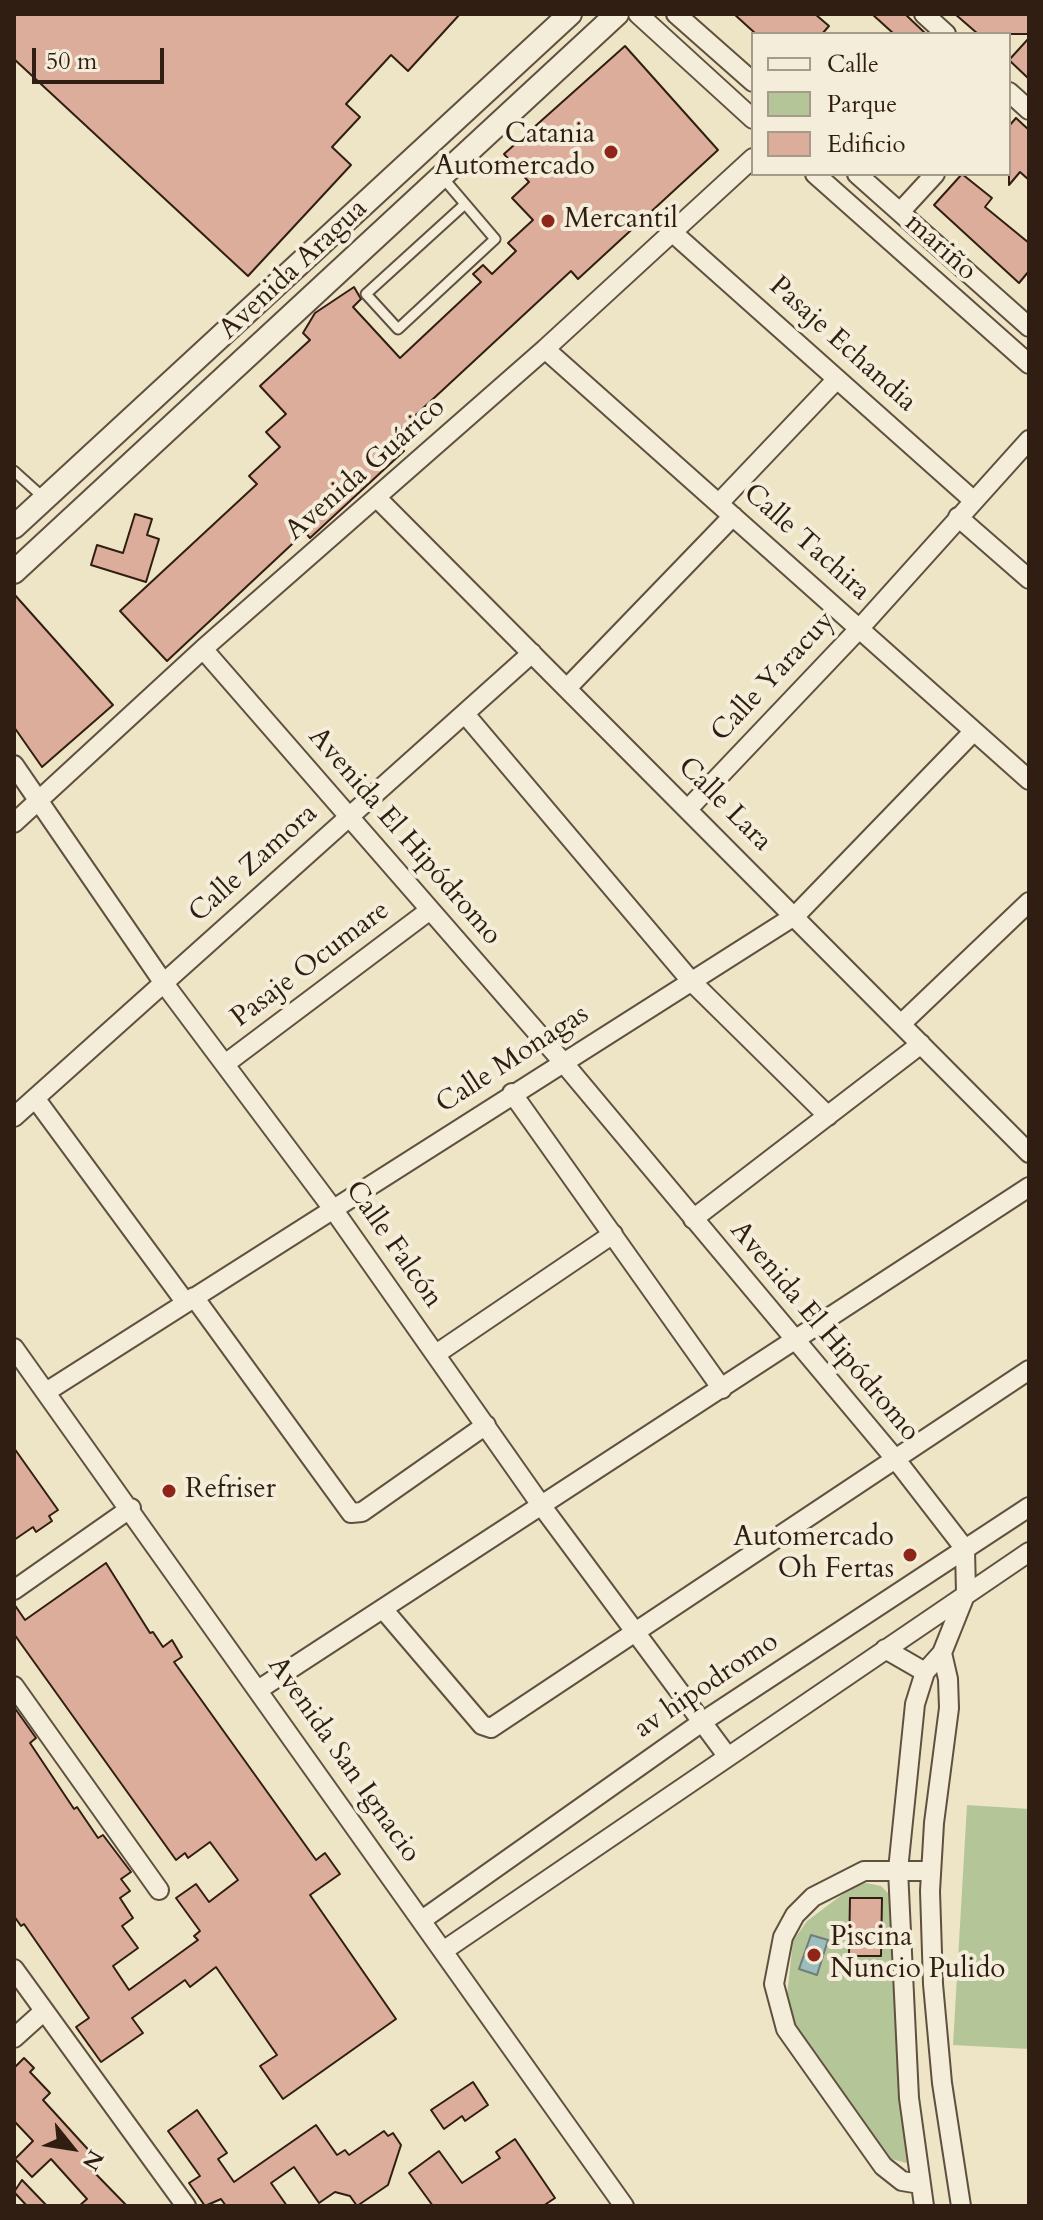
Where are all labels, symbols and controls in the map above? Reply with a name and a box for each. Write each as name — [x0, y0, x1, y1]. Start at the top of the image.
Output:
scale bar — [36, 32, 168, 82]
legend — [751, 32, 1011, 176]
text: 50 m — [46, 45, 97, 78]
text: Calle — [827, 48, 879, 81]
text: Parque — [827, 88, 897, 121]
place label: Catania Automercado — [434, 119, 595, 185]
text: Edificio — [827, 128, 906, 161]
marker: Catania Automercado — [602, 143, 620, 161]
street label: Avenida Aragua — [213, 193, 375, 347]
place label: Mercantil — [564, 204, 678, 238]
street label: mariño — [897, 207, 983, 289]
marker: Mercantil — [539, 212, 557, 230]
street label: Pasaje Echandia — [761, 270, 923, 420]
street label: Avenida Guárico — [279, 391, 453, 549]
street label: Calle Tachira — [736, 477, 876, 609]
street label: Calle Yaracuy — [705, 605, 843, 749]
street label: Avenida El Hipódromo — [300, 721, 508, 953]
street label: Calle Lara — [670, 751, 778, 859]
street label: Calle Zamora — [183, 798, 325, 930]
street label: Pasaje Ocumare — [225, 895, 397, 1035]
street label: Calle Monagas — [431, 998, 595, 1122]
street label: Calle Falcón — [337, 1175, 449, 1315]
street label: Avenida El Hipódromo — [722, 1215, 926, 1449]
place label: Refriser — [185, 1474, 276, 1508]
marker: Refriser — [160, 1482, 178, 1500]
place label: Automercado Oh Fertas — [733, 1522, 894, 1588]
marker: Automercado Oh Fertas — [901, 1546, 919, 1564]
street label: av hipodromo — [629, 1626, 785, 1746]
street label: Avenida San Ignacio — [259, 1651, 427, 1869]
place label: Piscina Nuncio Pulido — [830, 1922, 1005, 1988]
marker: Piscina Nuncio Pulido — [805, 1946, 823, 1964]
north arrow — [32, 2108, 112, 2188]
text: N — [75, 2144, 111, 2176]

